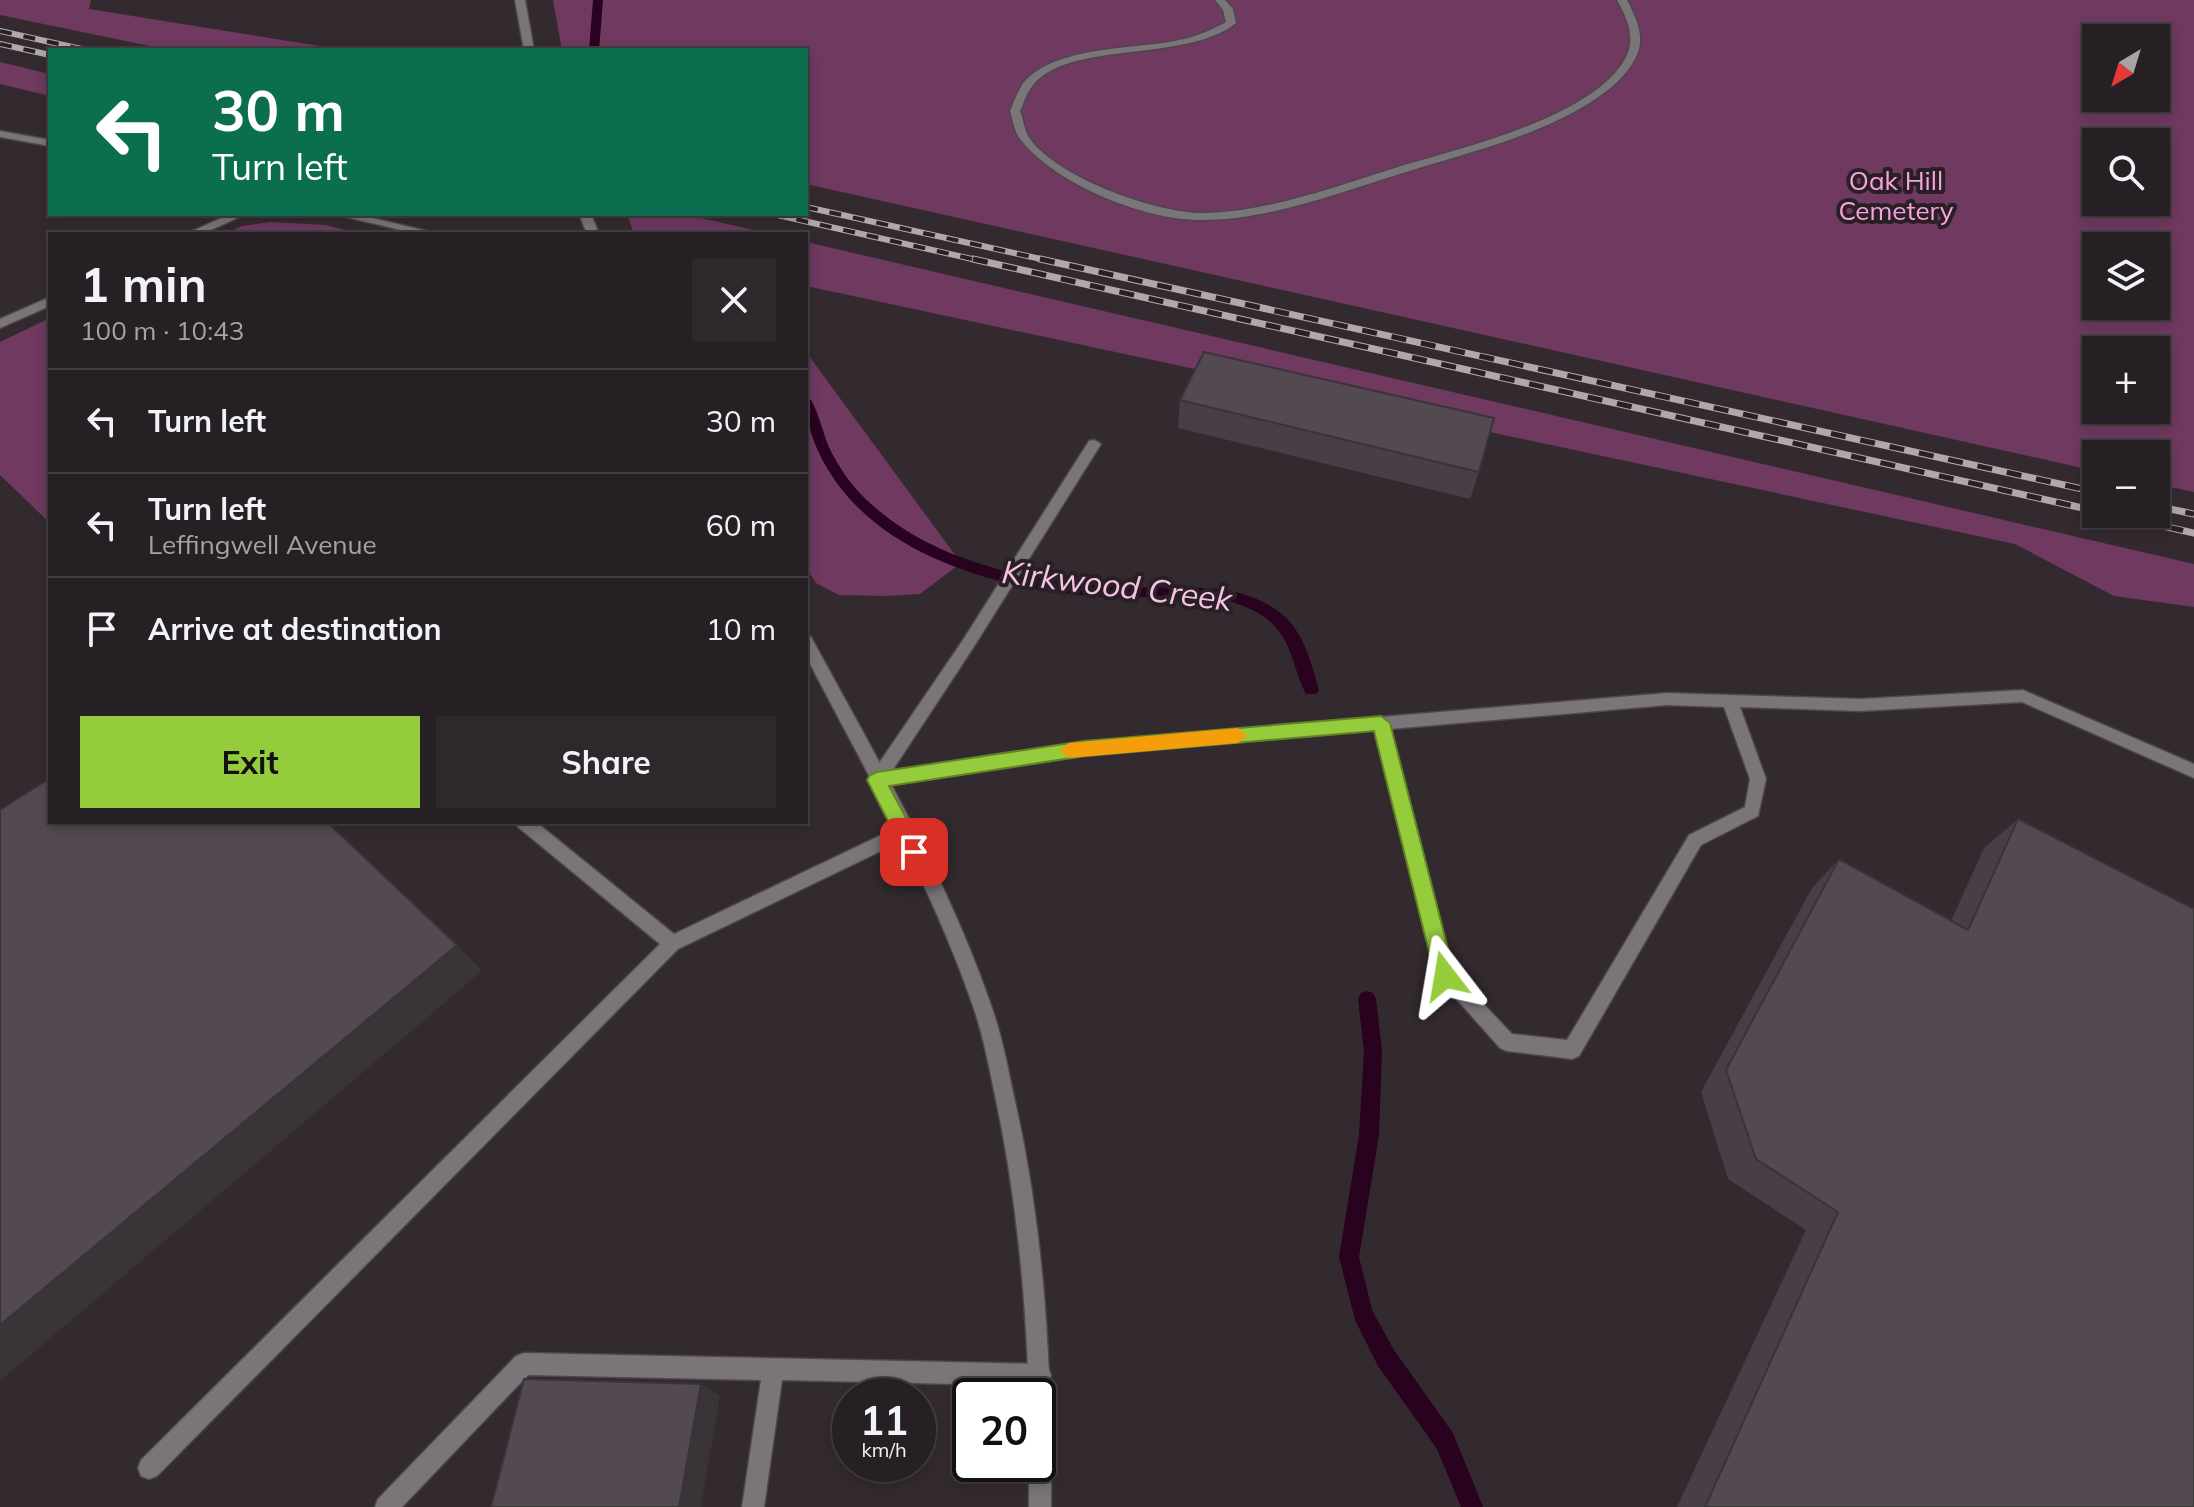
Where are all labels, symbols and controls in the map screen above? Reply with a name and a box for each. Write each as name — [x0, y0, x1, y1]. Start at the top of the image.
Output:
north arrow — [2082, 24, 2170, 112]
map controls — [2082, 24, 2170, 528]
text: 30 m — [212, 75, 345, 145]
icon: left — [80, 80, 184, 184]
button: search — [2082, 128, 2170, 216]
text: Turn left — [212, 144, 348, 189]
park label: Oak Hill Cemetery — [1838, 164, 1954, 227]
button: layers — [2082, 232, 2170, 320]
text: 1 min — [80, 254, 207, 314]
button: close — [692, 258, 776, 342]
text: 100 m · 10:43 — [80, 314, 244, 347]
button: + — [2082, 336, 2170, 424]
icon: left — [80, 399, 124, 443]
text: Turn left — [148, 402, 266, 440]
text: 30 m — [706, 402, 776, 440]
button: − — [2082, 440, 2170, 528]
text: Turn left — [148, 490, 266, 528]
icon: left — [80, 503, 124, 547]
text: 60 m — [706, 506, 776, 544]
text: Leffingwell Avenue — [148, 528, 377, 561]
water label: Kirkwood Creek — [1000, 551, 1236, 619]
icon: arrive — [80, 607, 124, 651]
text: Arrive at destination — [148, 610, 442, 648]
text: 10 m — [706, 610, 776, 648]
button: Exit — [80, 716, 420, 808]
button: Share — [436, 716, 776, 808]
pin — [880, 818, 948, 886]
icon: arrive — [892, 830, 936, 874]
position arrow — [1403, 934, 1487, 1018]
speed limit sign: 20 — [952, 1378, 1056, 1482]
text: 11 — [860, 1395, 908, 1445]
text: km/h — [861, 1437, 907, 1462]

